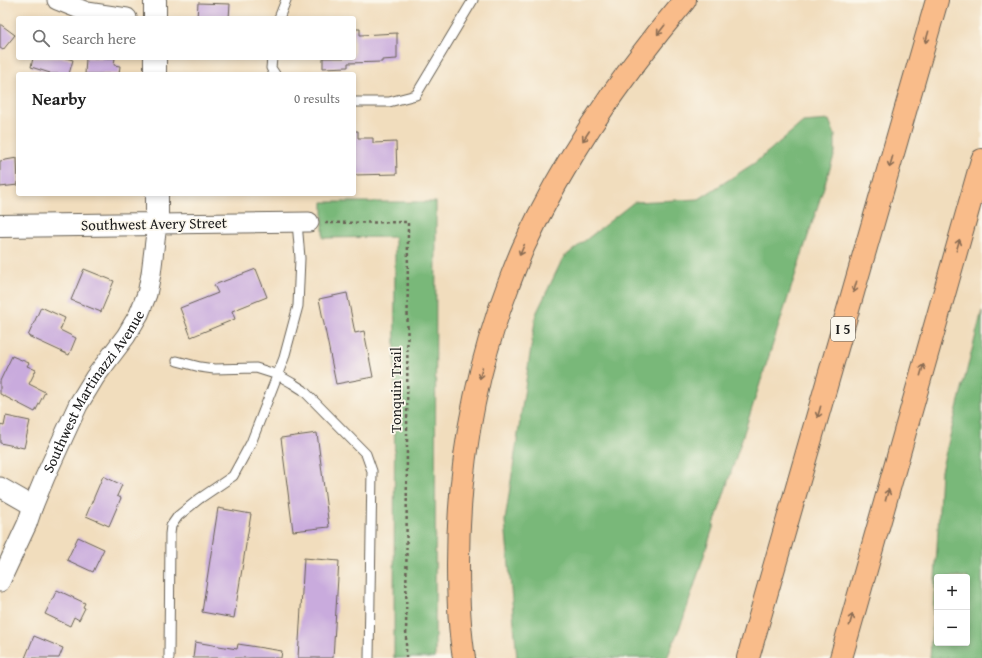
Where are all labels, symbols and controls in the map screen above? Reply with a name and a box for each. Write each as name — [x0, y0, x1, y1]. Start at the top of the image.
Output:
search box — [16, 16, 356, 60]
one-way arrow — [656, 24, 665, 35]
icon: search — [30, 27, 52, 49]
text: Search here — [62, 28, 136, 49]
one-way arrow — [923, 31, 930, 44]
text: Nearby — [32, 86, 86, 111]
text: 0 results — [294, 89, 340, 108]
one-way arrow — [581, 130, 589, 142]
one-way arrow — [887, 156, 894, 169]
street label: Southwest Avery Street — [81, 212, 228, 235]
one-way arrow — [955, 239, 962, 252]
one-way arrow — [518, 243, 526, 255]
one-way arrow — [851, 281, 858, 294]
street label: Southwest Martinazzi Avenue — [37, 306, 149, 476]
road number: I 5 — [831, 317, 855, 341]
street label: Tonquin Trail — [385, 347, 406, 433]
one-way arrow — [919, 364, 926, 377]
one-way arrow — [477, 366, 485, 379]
one-way arrow — [815, 406, 822, 419]
one-way arrow — [884, 489, 891, 502]
map controls — [934, 574, 970, 646]
button: + — [934, 574, 970, 610]
button: − — [934, 610, 970, 646]
one-way arrow — [848, 614, 855, 627]

